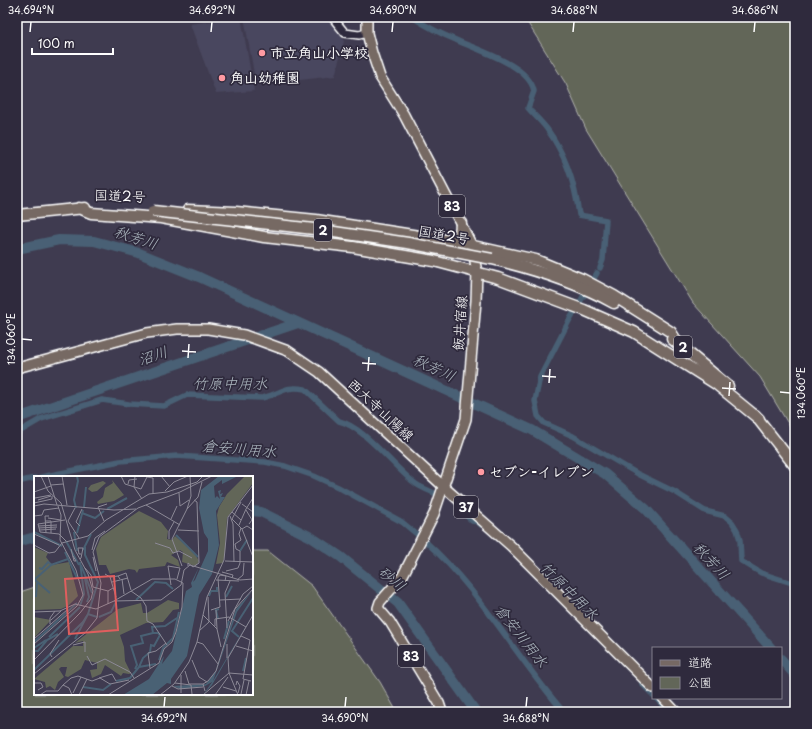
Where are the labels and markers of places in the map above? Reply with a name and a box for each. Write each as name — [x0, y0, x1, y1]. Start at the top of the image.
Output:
place label: 市立角山小学校 — [270, 42, 368, 63]
marker: 市立角山小学校 — [257, 48, 267, 58]
place label: 角山幼稚園 — [230, 67, 300, 88]
marker: 角山幼稚園 — [217, 73, 227, 83]
place label: セブン-イレブン — [489, 461, 594, 482]
marker: セブン-イレブン — [476, 467, 486, 477]

